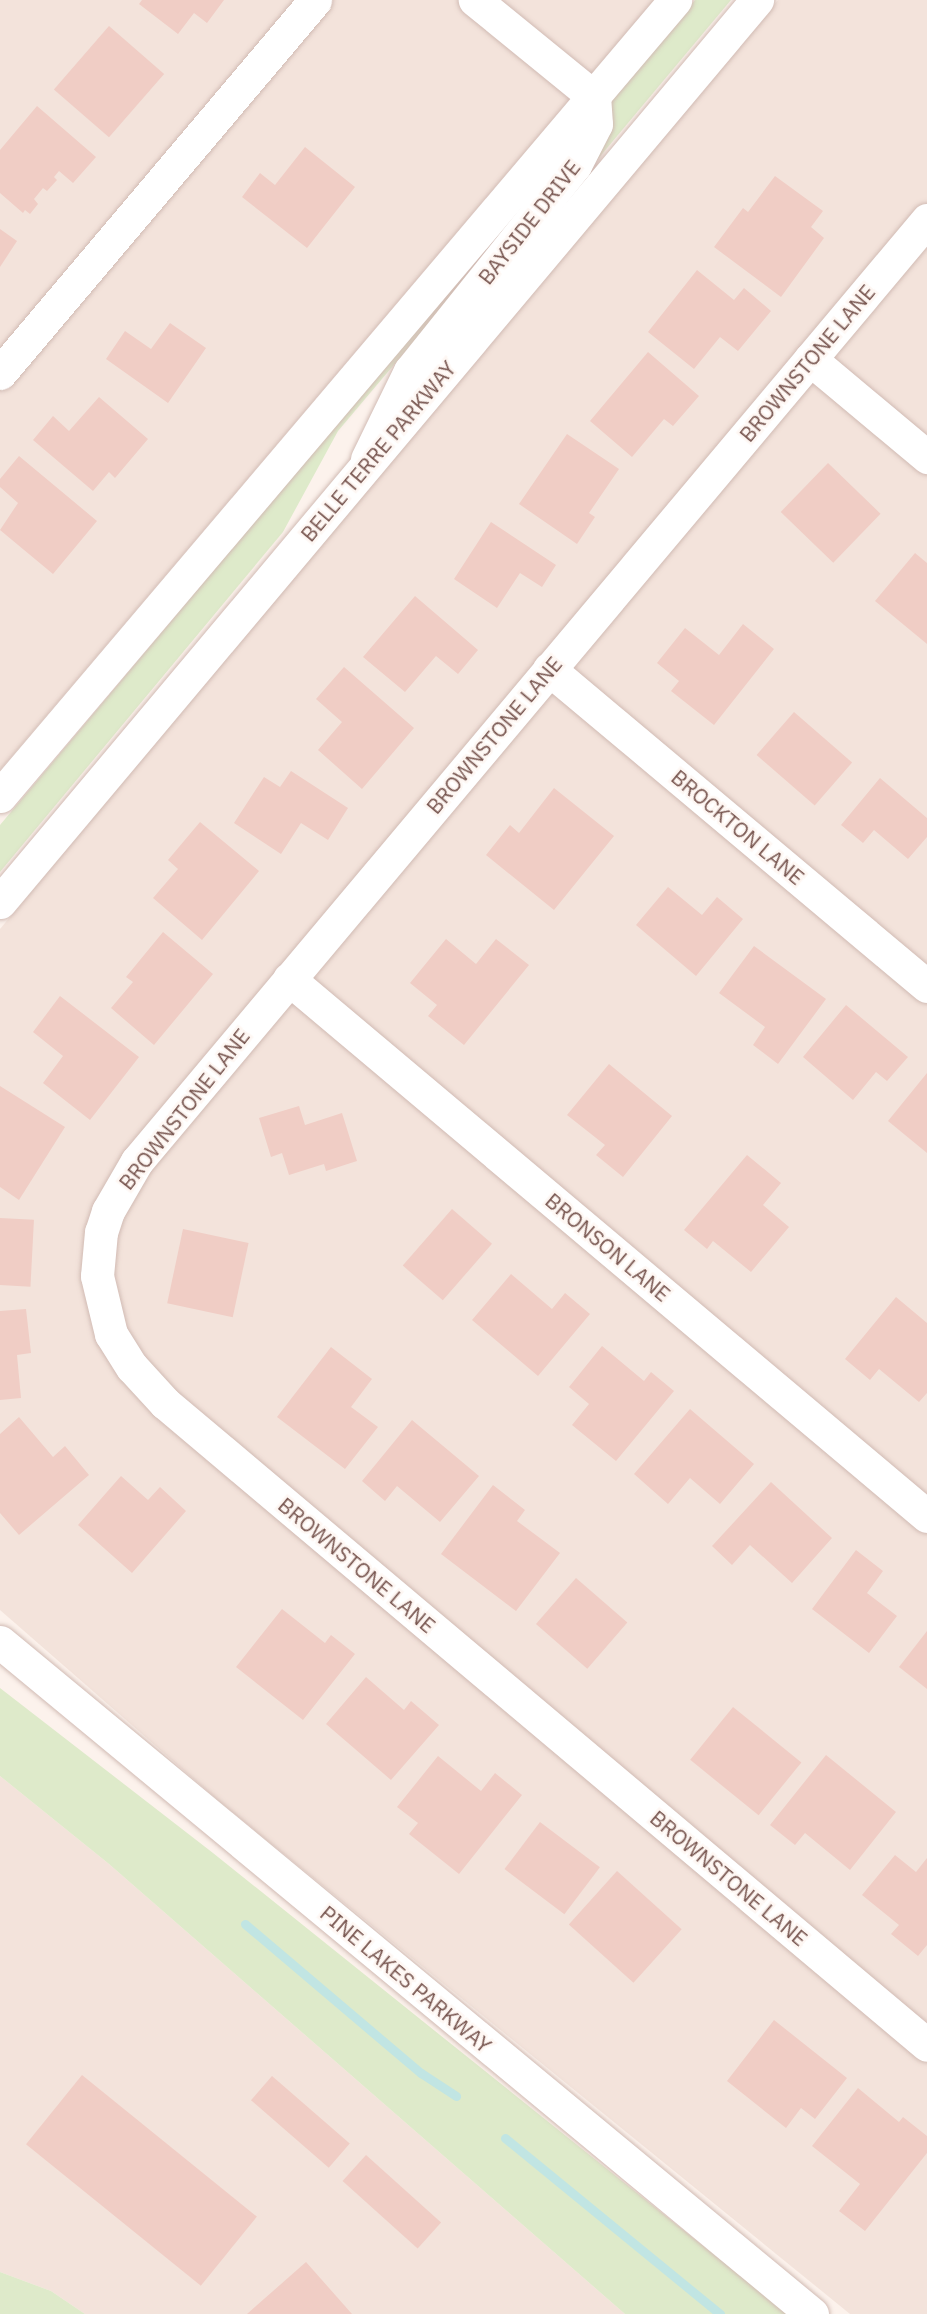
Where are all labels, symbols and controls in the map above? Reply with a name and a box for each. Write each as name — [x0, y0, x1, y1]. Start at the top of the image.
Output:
street label: BAYSIDE DRIVE — [473, 155, 585, 289]
street label: BROWNSTONE LANE — [734, 279, 880, 447]
street label: BELLE TERRE PARKWAY — [295, 356, 461, 546]
street label: BROWNSTONE LANE — [421, 651, 567, 819]
street label: BROCKTON LANE — [667, 764, 809, 890]
street label: BROWNSTONE LANE — [113, 1024, 255, 1194]
street label: BRONSON LANE — [541, 1188, 675, 1306]
street label: BROWNSTONE LANE — [273, 1492, 441, 1638]
street label: BROWNSTONE LANE — [645, 1805, 813, 1951]
street label: PINE LAKES PARKWAY — [315, 1900, 497, 2058]

